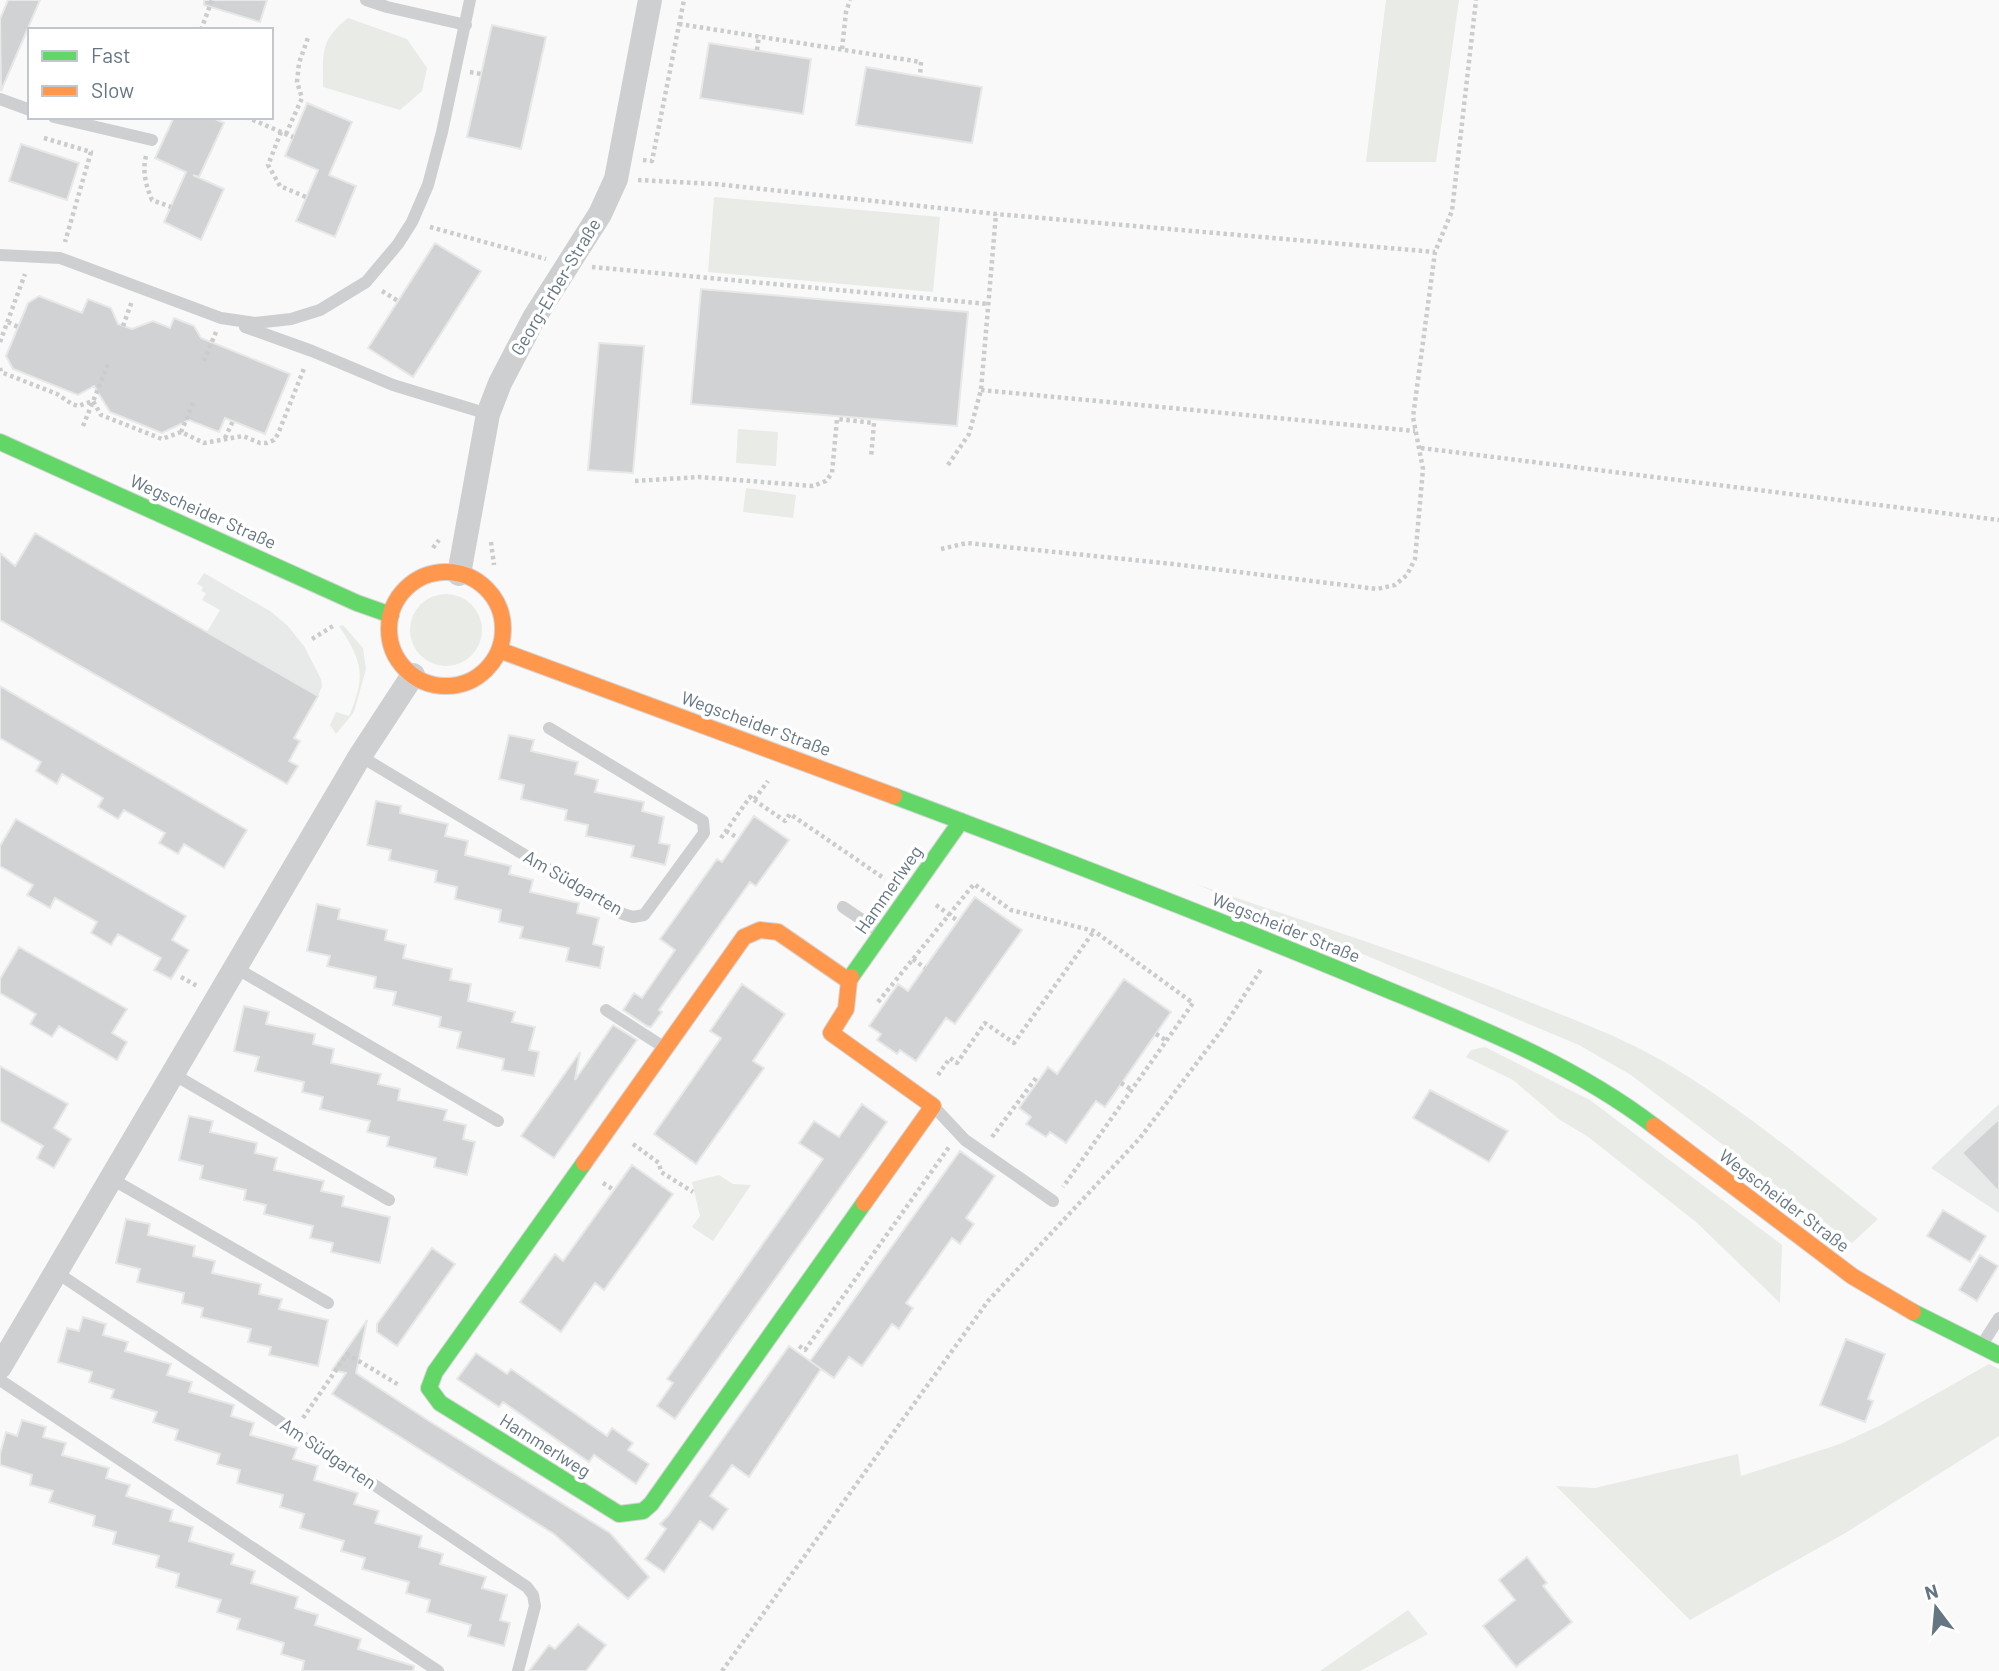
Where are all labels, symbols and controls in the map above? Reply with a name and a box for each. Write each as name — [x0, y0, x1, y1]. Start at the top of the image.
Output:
legend — [28, 28, 273, 119]
text: Fast — [91, 42, 131, 67]
text: Slow — [91, 77, 134, 102]
street label: Georg-Erber-Straße — [505, 214, 605, 359]
street label: Wegscheider Straße — [127, 469, 280, 553]
street label: Wegscheider Straße — [678, 686, 834, 760]
street label: Hammerlweg — [850, 841, 927, 938]
street label: Am Südgarten — [520, 845, 627, 919]
street label: Wegscheider Straße — [1209, 887, 1364, 967]
street label: Wegscheider Straße — [1715, 1144, 1854, 1256]
street label: Hammerlweg — [496, 1409, 595, 1482]
street label: Am Südgarten — [277, 1413, 381, 1493]
north arrow — [1901, 1573, 1971, 1643]
text: N — [1922, 1578, 1940, 1604]

